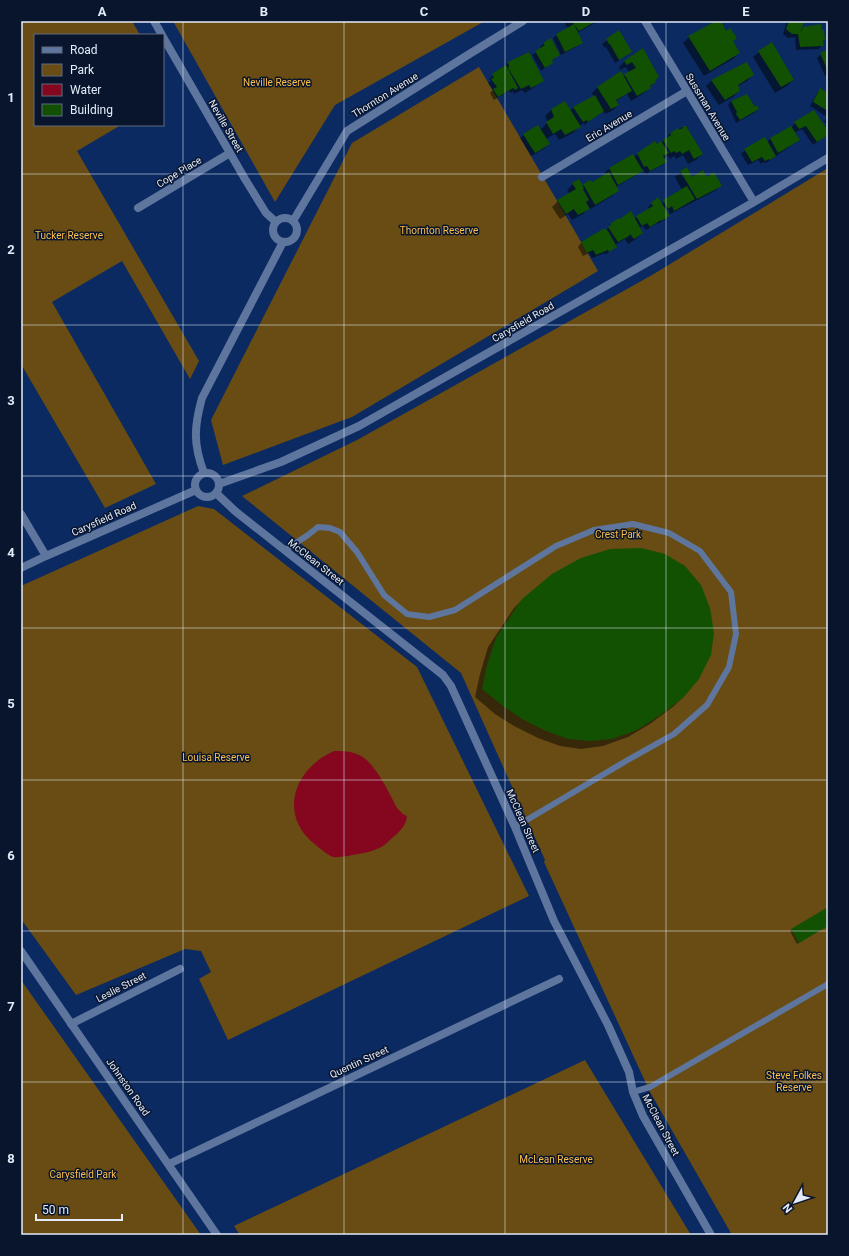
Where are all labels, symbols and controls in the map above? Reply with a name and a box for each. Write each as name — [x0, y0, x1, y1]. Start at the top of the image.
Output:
text: A — [98, 4, 107, 19]
text: B — [260, 4, 268, 19]
text: C — [420, 4, 429, 19]
text: D — [582, 4, 590, 19]
text: E — [742, 4, 750, 19]
legend — [34, 34, 164, 126]
text: Road — [70, 43, 98, 57]
text: Park — [70, 63, 95, 77]
street label: Thornton Avenue — [350, 70, 420, 120]
street label: Sussman Avenue — [684, 71, 732, 143]
park label: Neville Reserve — [243, 77, 311, 88]
text: Water — [70, 83, 101, 97]
text: 1 — [7, 90, 15, 105]
street label: Neville Street — [207, 98, 245, 154]
text: Building — [70, 103, 113, 117]
street label: Eric Avenue — [584, 108, 634, 144]
street label: Cope Place — [155, 154, 203, 190]
park label: Thornton Reserve — [400, 225, 478, 236]
park label: Tucker Reserve — [35, 230, 103, 241]
text: 2 — [7, 242, 15, 257]
street label: Carysfield Road — [490, 300, 556, 344]
text: 3 — [7, 393, 15, 408]
street label: Carysfield Road — [70, 500, 138, 538]
park label: Crest Park — [595, 529, 642, 540]
street label: McClean Street — [286, 537, 346, 587]
text: 4 — [7, 545, 15, 560]
text: 5 — [7, 696, 15, 711]
park label: Louisa Reserve — [182, 752, 250, 763]
street label: McClean Street — [504, 788, 542, 854]
text: 6 — [7, 848, 15, 863]
street label: Leslie Street — [94, 970, 148, 1004]
text: 7 — [7, 999, 15, 1014]
street label: Quentin Street — [328, 1044, 390, 1080]
street label: Johnston Road — [104, 1056, 152, 1118]
park label: Steve Folkes Reserve — [766, 1070, 822, 1093]
street label: McClean Street — [640, 1092, 682, 1158]
text: 8 — [7, 1151, 15, 1166]
park label: McLean Reserve — [519, 1154, 593, 1165]
park label: Carysfield Park — [50, 1169, 117, 1180]
north arrow — [775, 1182, 815, 1222]
scale bar — [36, 1196, 122, 1222]
text: N — [780, 1201, 795, 1215]
text: 50 m — [42, 1203, 69, 1217]

